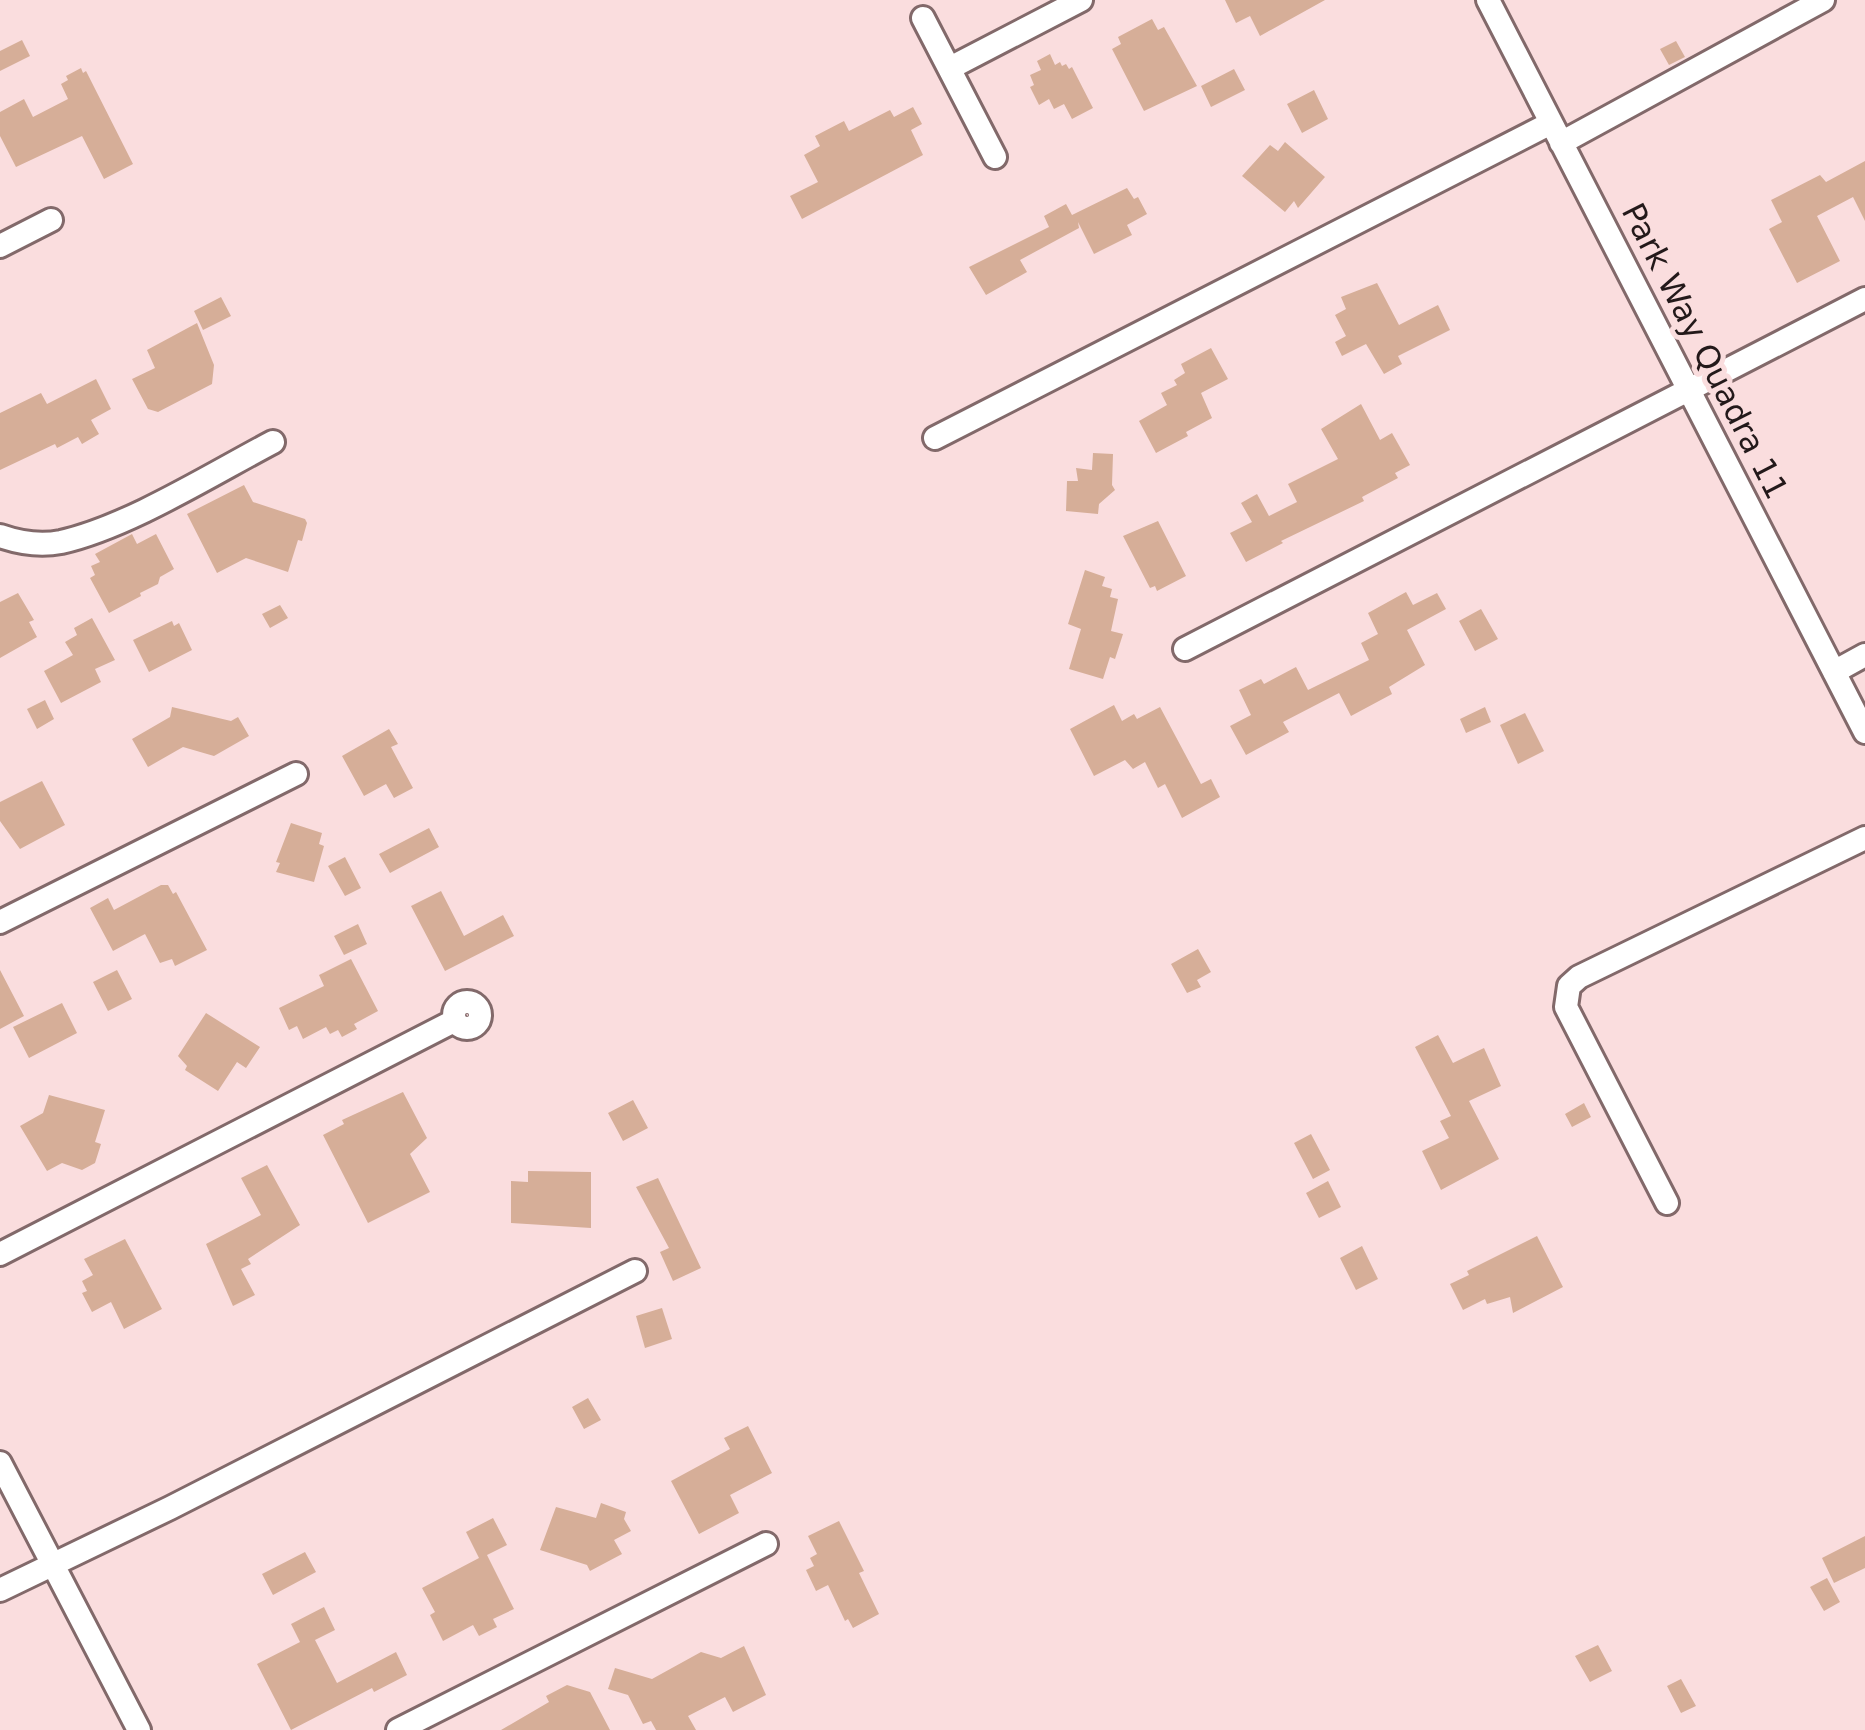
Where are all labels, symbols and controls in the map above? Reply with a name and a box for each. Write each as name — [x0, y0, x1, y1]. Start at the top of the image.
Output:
street label: Park Way Quadra 11 — [1614, 197, 1796, 505]

